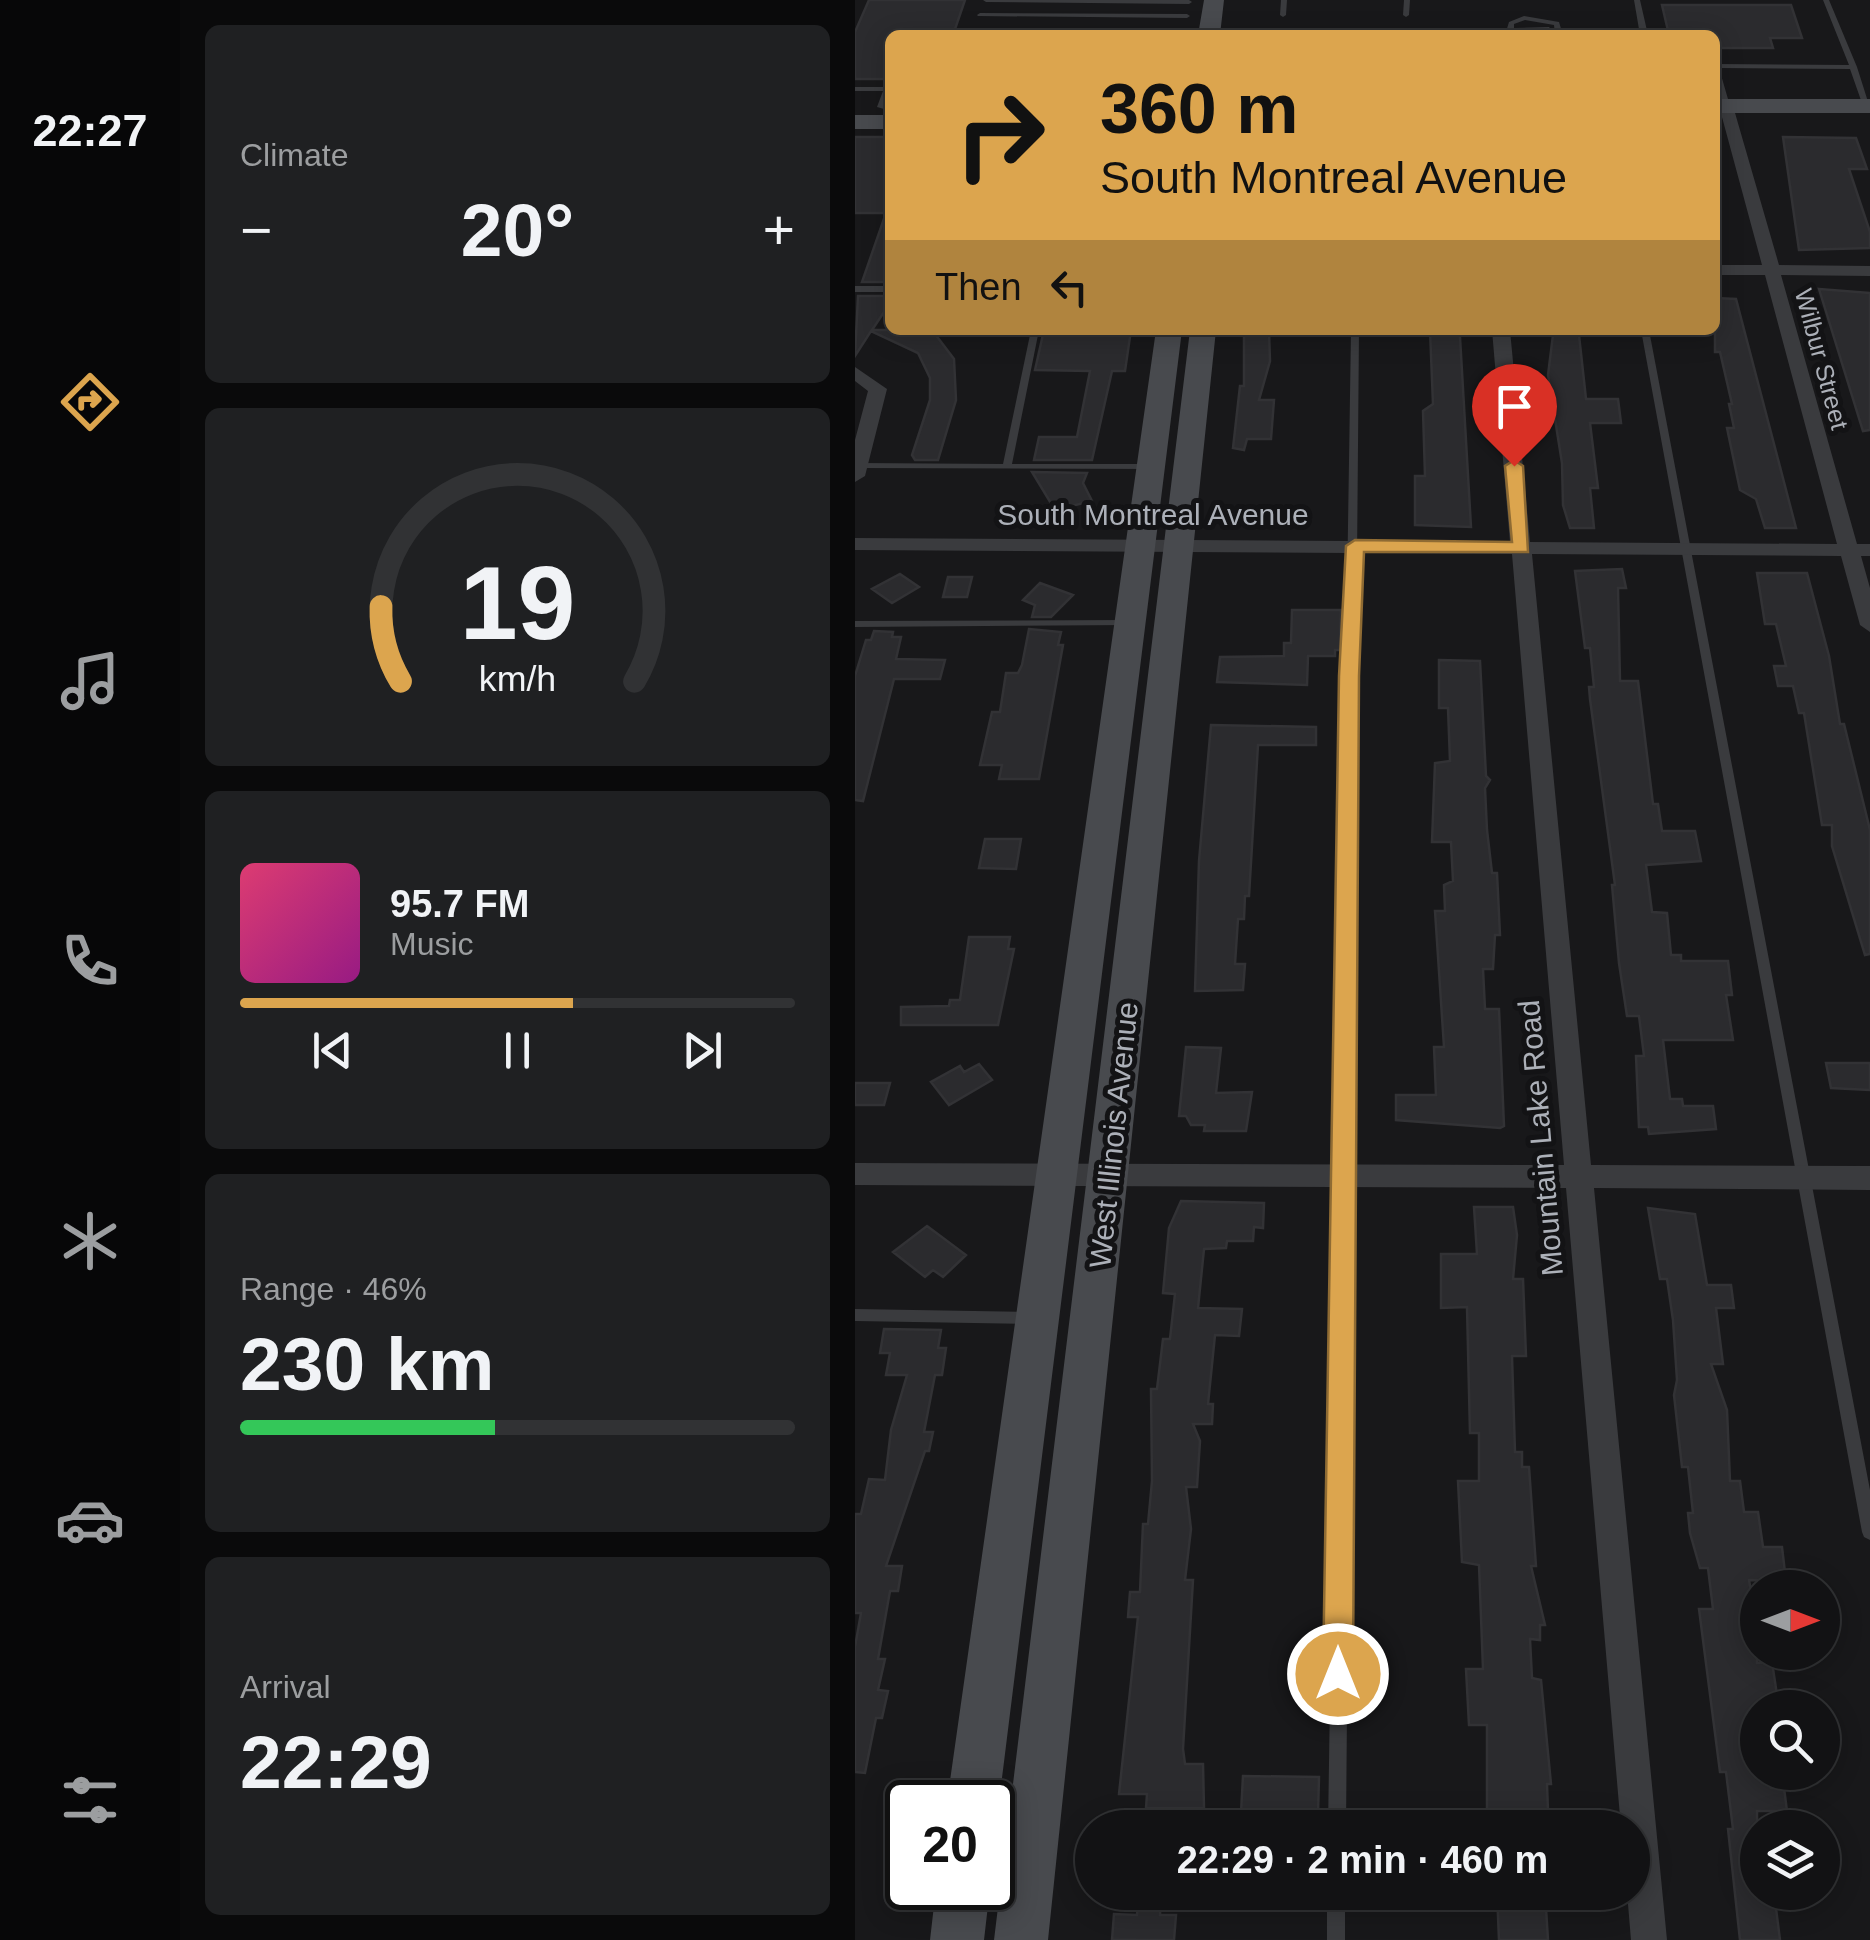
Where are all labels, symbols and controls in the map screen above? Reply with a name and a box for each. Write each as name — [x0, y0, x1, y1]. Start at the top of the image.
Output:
icon: right — [935, 70, 1065, 200]
text: 360 m — [1100, 70, 1298, 148]
text: 22:27 — [32, 105, 148, 156]
text: Climate — [240, 137, 348, 173]
text: South Montreal Avenue — [1100, 152, 1567, 203]
text: 20° — [461, 188, 574, 272]
text: − — [240, 199, 272, 261]
text: + — [763, 199, 795, 261]
icon: left — [1042, 260, 1097, 315]
text: Then — [935, 266, 1022, 308]
street label: Wilbur Street — [1790, 286, 1854, 432]
pin — [1472, 364, 1557, 467]
icon: directions — [55, 367, 125, 437]
icon: arrive — [1487, 379, 1542, 434]
street label: South Montreal Avenue — [997, 498, 1309, 531]
text: 19 — [460, 545, 575, 661]
icon: music — [55, 646, 125, 716]
text: km/h — [479, 659, 556, 699]
text: 95.7 FM — [390, 883, 529, 925]
icon: phone — [55, 926, 125, 996]
text: Music — [390, 926, 474, 962]
street label: Mountain Lake Road — [1512, 999, 1569, 1277]
street label: West Illinois Avenue — [1083, 1000, 1144, 1270]
icon: previous — [305, 1023, 360, 1078]
icon: pause — [490, 1023, 545, 1078]
icon: next — [675, 1023, 730, 1078]
icon: climate — [55, 1206, 125, 1276]
text: Range · 46% — [240, 1271, 427, 1307]
text: 230 km — [240, 1322, 494, 1406]
icon: car — [55, 1485, 125, 1555]
north arrow — [1740, 1570, 1840, 1670]
map controls — [1740, 1570, 1840, 1910]
position arrow — [1286, 1622, 1390, 1726]
text: Arrival — [240, 1669, 331, 1705]
button: search — [1740, 1690, 1840, 1790]
text: 22:29 — [240, 1720, 432, 1804]
icon: filters — [55, 1765, 125, 1835]
speed limit sign: 20 — [885, 1780, 1015, 1910]
button: layers — [1740, 1810, 1840, 1910]
text: 22:29 · 2 min · 460 m — [1177, 1839, 1548, 1881]

